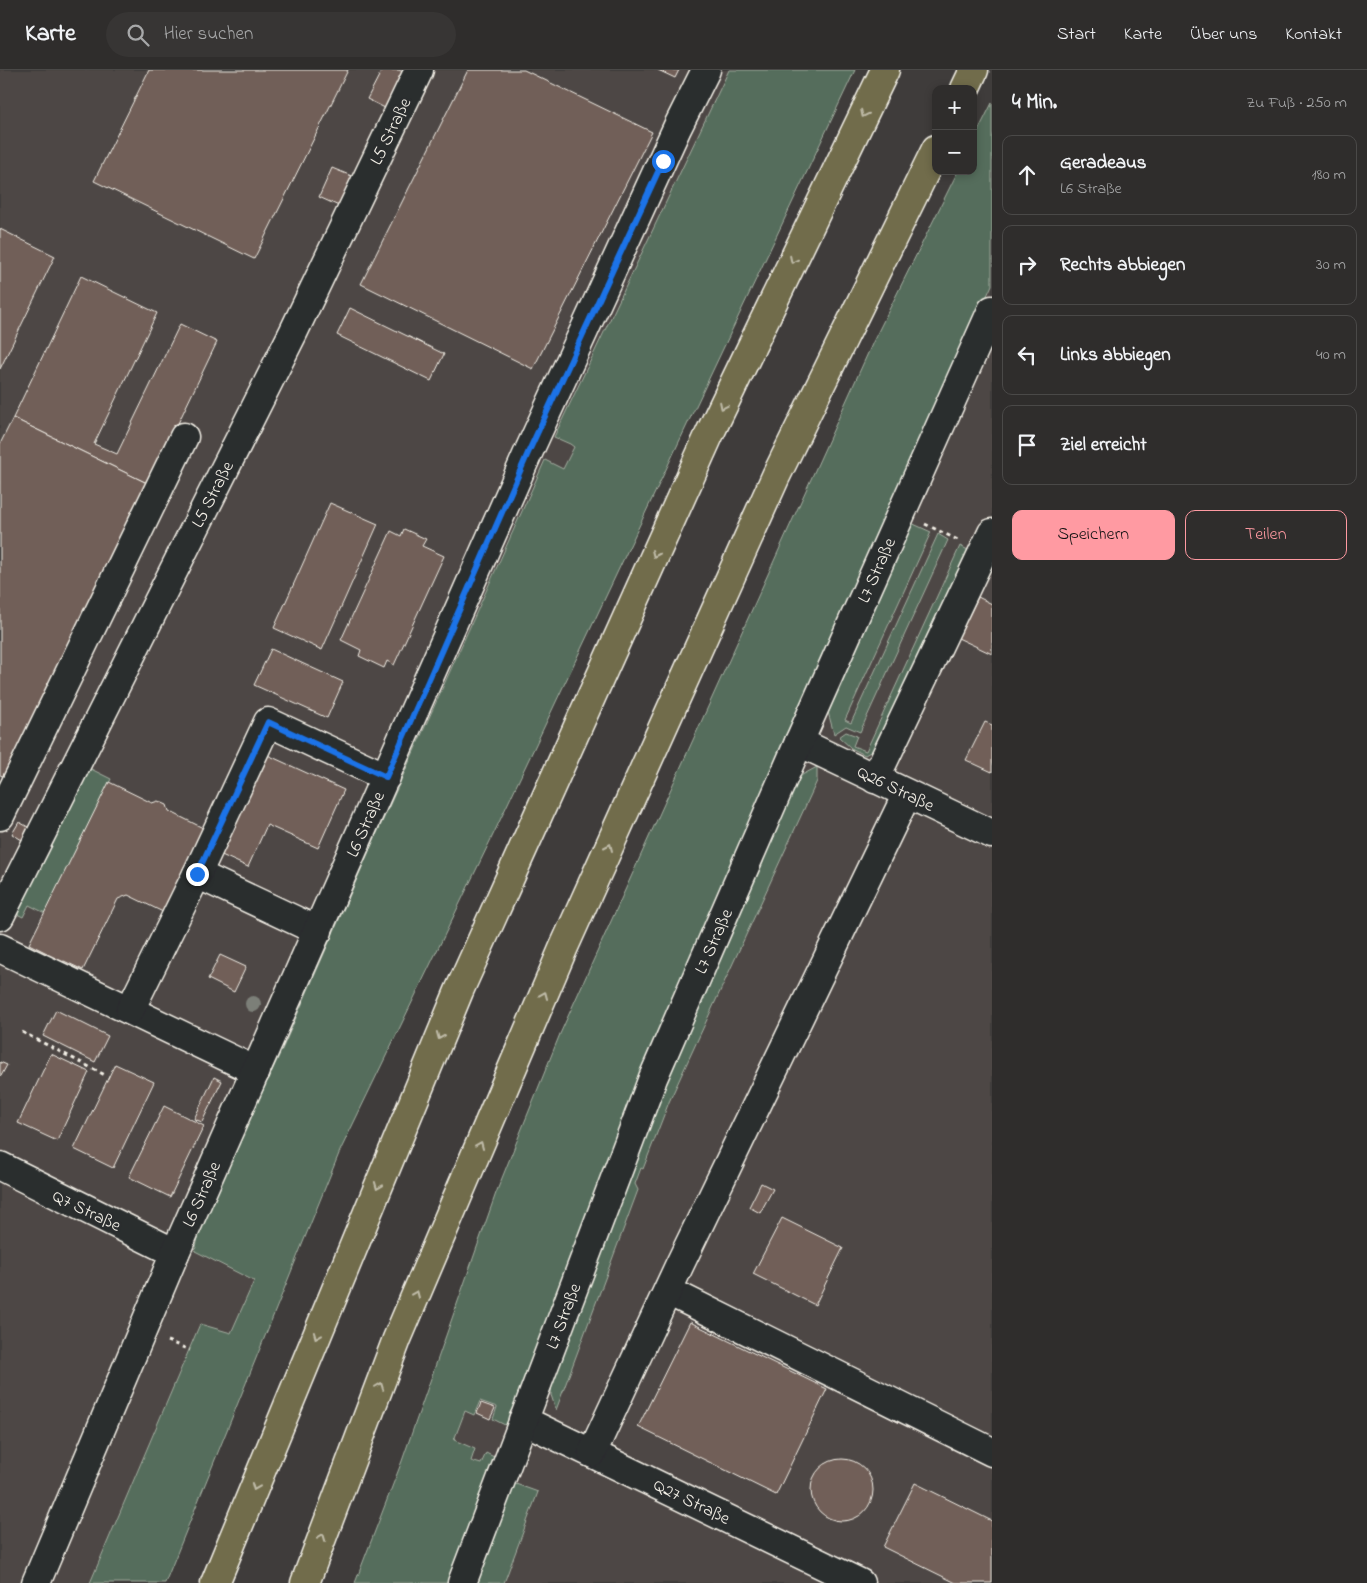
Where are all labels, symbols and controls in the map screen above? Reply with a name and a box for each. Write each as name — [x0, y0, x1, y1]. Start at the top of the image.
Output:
search box — [106, 12, 456, 57]
text: Karte — [25, 17, 76, 52]
icon: search — [124, 21, 152, 49]
text: Hier suchen — [164, 21, 253, 48]
text: Start — [1057, 22, 1096, 48]
text: Karte — [1124, 22, 1162, 48]
text: Über uns — [1190, 22, 1257, 48]
text: Kontakt — [1285, 22, 1342, 48]
map controls — [932, 85, 977, 175]
button: + — [932, 85, 977, 130]
text: 4 Min. — [1012, 88, 1057, 118]
text: Zu Fuß · 250 m — [1246, 91, 1347, 115]
street label: L5 Straße — [364, 93, 420, 170]
one-way arrow — [860, 109, 870, 118]
button: − — [932, 130, 977, 175]
route start — [652, 150, 675, 173]
text: Geradeaus — [1060, 150, 1147, 177]
icon: ahead — [1013, 161, 1041, 189]
text: 180 m — [1312, 163, 1346, 187]
text: L6 Straße — [1060, 177, 1122, 201]
icon: right — [1013, 251, 1041, 279]
text: Rechts abbiegen — [1060, 252, 1185, 279]
text: 30 m — [1316, 253, 1346, 277]
one-way arrow — [789, 255, 799, 264]
icon: left — [1013, 341, 1041, 369]
text: Links abbiegen — [1060, 342, 1171, 369]
text: 40 m — [1316, 343, 1346, 367]
one-way arrow — [719, 401, 729, 410]
icon: arrive — [1013, 431, 1041, 459]
text: Ziel erreicht — [1060, 432, 1147, 459]
street label: L5 Straße — [186, 456, 242, 533]
button: Speichern — [1012, 510, 1175, 560]
button: Teilen — [1185, 510, 1347, 560]
street label: L7 Straße — [852, 533, 904, 608]
one-way arrow — [651, 549, 661, 558]
street label: Q26 Straße — [852, 760, 939, 820]
street label: L6 Straße — [341, 787, 393, 862]
one-way arrow — [603, 843, 614, 852]
route end — [186, 863, 209, 886]
street label: L7 Straße — [689, 904, 741, 979]
one-way arrow — [537, 991, 548, 1000]
one-way arrow — [436, 1031, 446, 1040]
one-way arrow — [474, 1141, 484, 1150]
street label: L6 Straße — [177, 1157, 229, 1232]
one-way arrow — [374, 1181, 385, 1190]
street label: Q7 Straße — [47, 1184, 126, 1240]
street label: L7 Straße — [540, 1279, 590, 1354]
one-way arrow — [410, 1290, 421, 1299]
one-way arrow — [312, 1331, 323, 1340]
one-way arrow — [374, 1382, 384, 1390]
street label: Q27 Straße — [648, 1473, 735, 1533]
one-way arrow — [251, 1482, 261, 1491]
one-way arrow — [316, 1534, 326, 1542]

